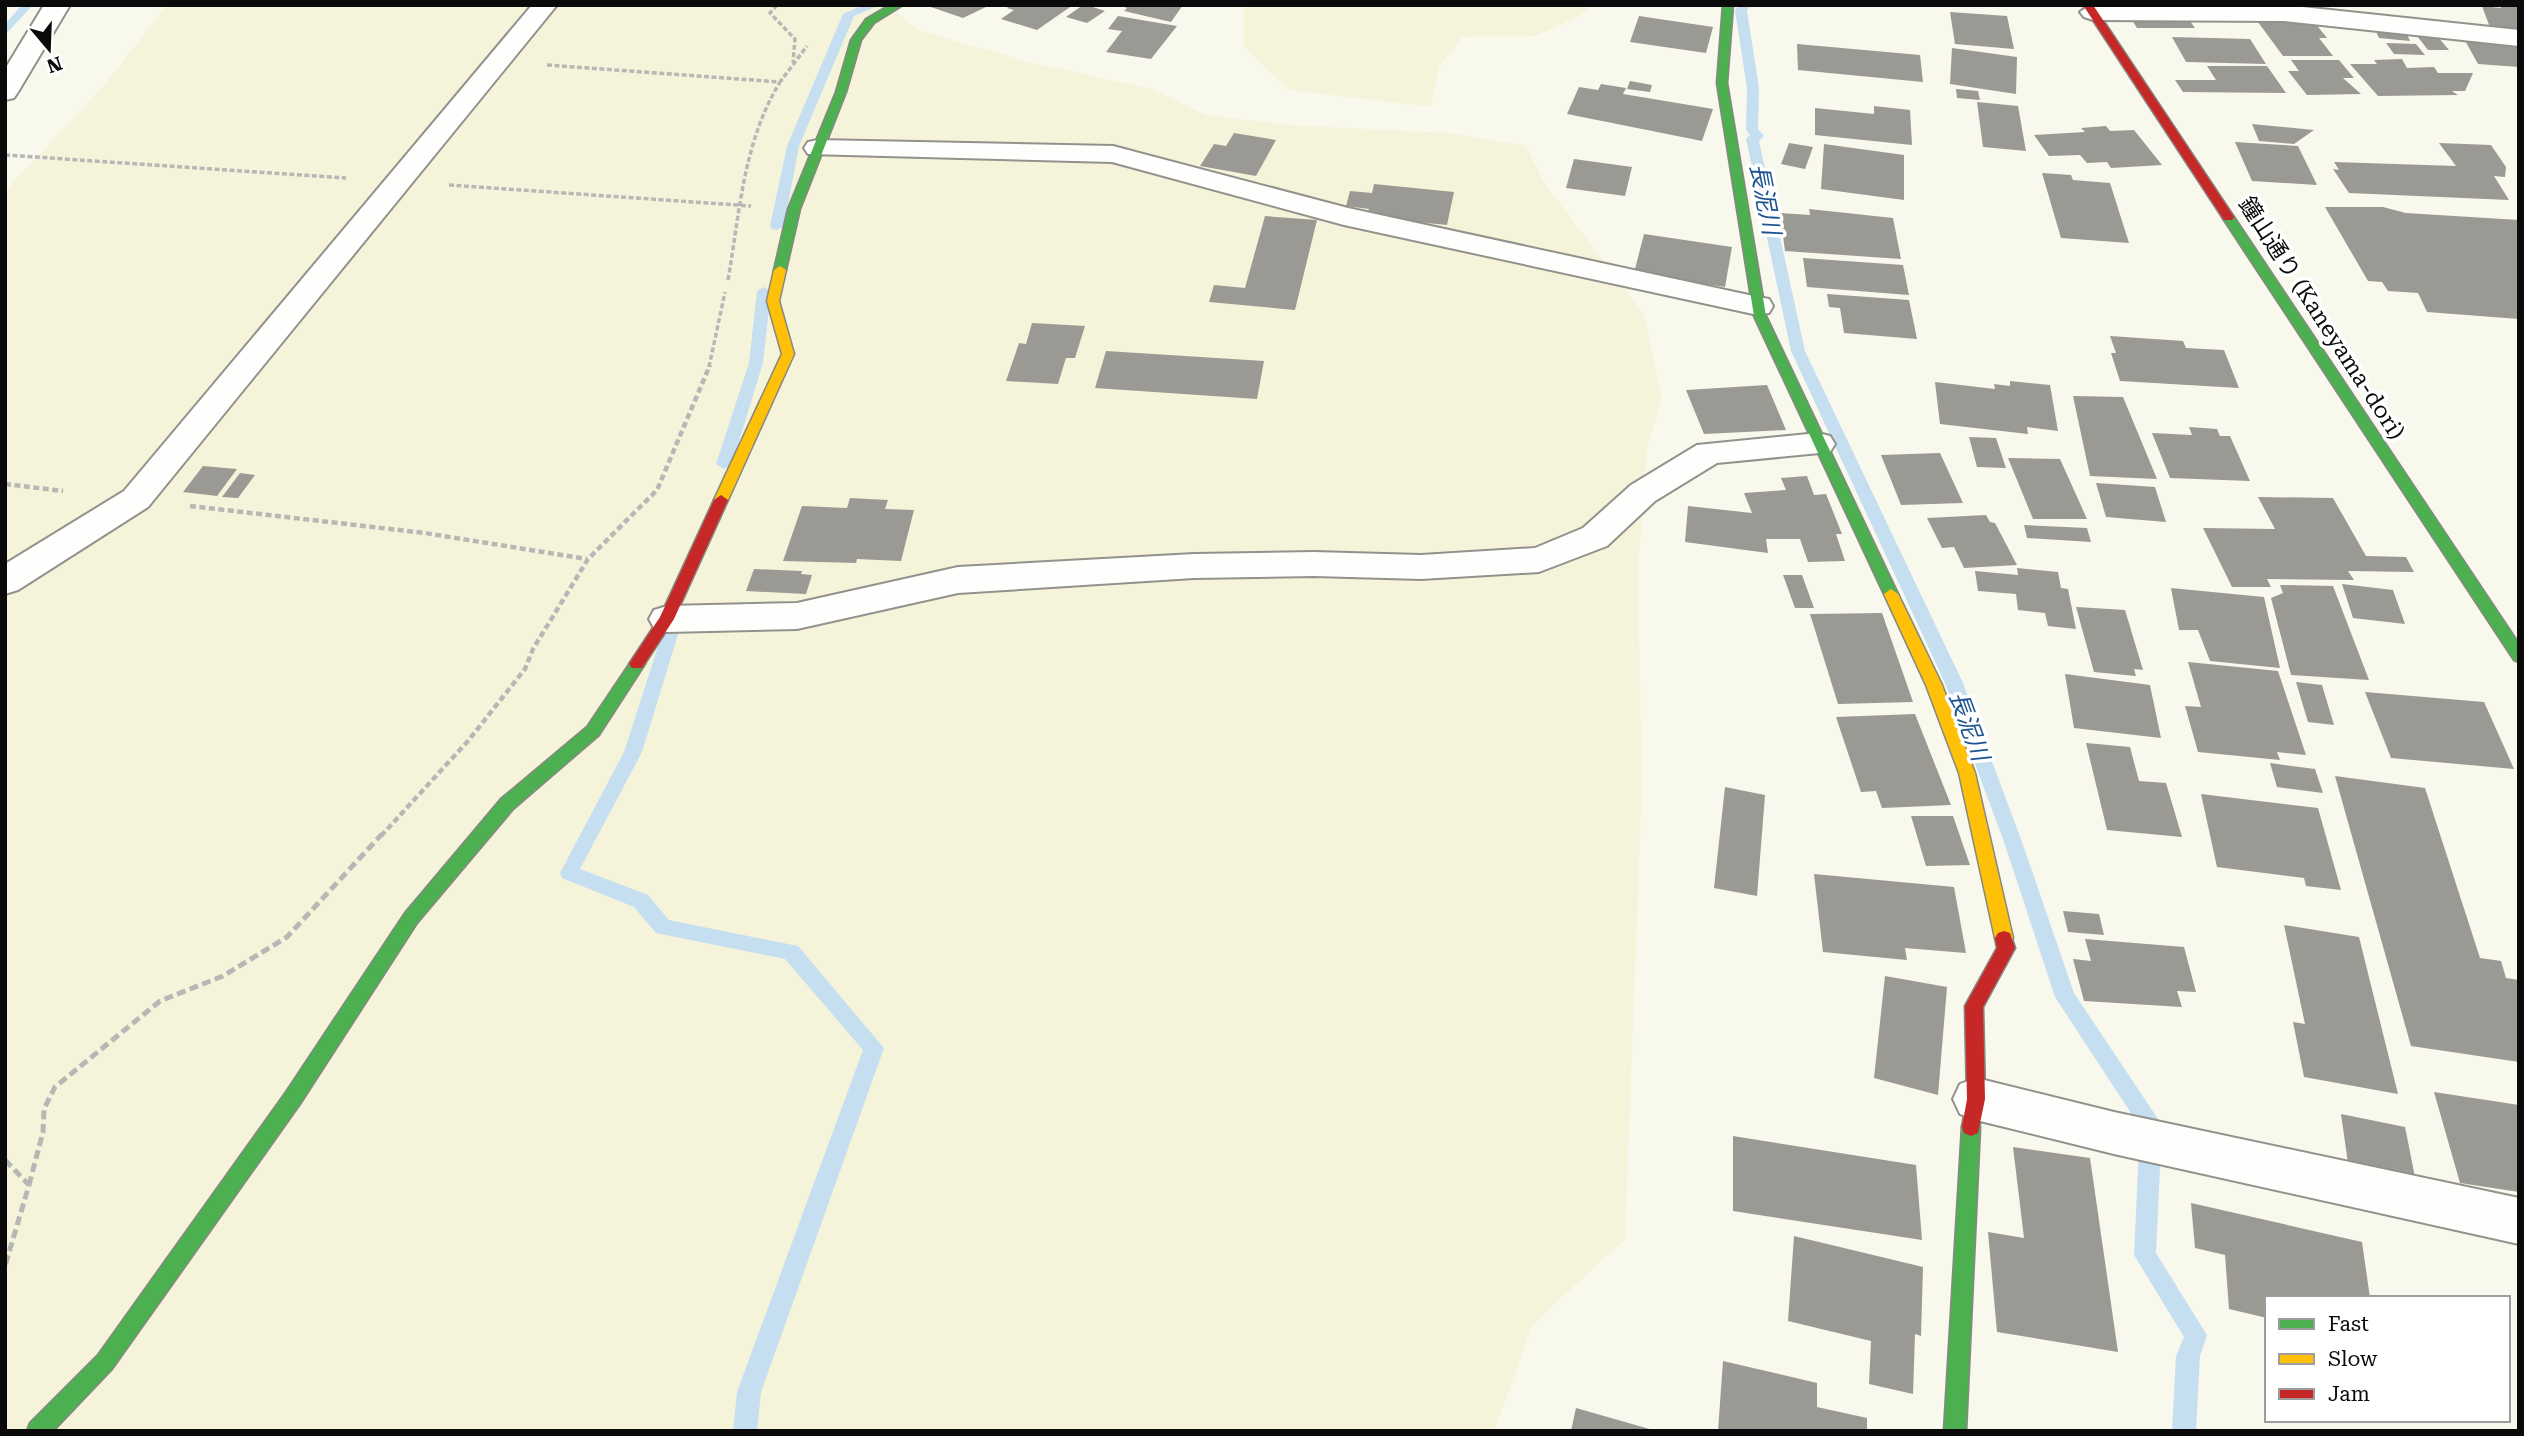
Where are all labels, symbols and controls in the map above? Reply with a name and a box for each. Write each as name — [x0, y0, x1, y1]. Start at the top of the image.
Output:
north arrow — [14, 14, 84, 84]
text: N — [43, 51, 65, 78]
water label: 長泥川 — [1744, 161, 1786, 240]
street label: 鐘山通り (Kaneyama-dori) — [2233, 192, 2410, 445]
water label: 長泥川 — [1944, 687, 1995, 767]
legend — [2265, 1296, 2510, 1422]
text: Fast — [2328, 1312, 2369, 1336]
text: Slow — [2328, 1347, 2378, 1371]
text: Jam — [2328, 1382, 2370, 1406]

